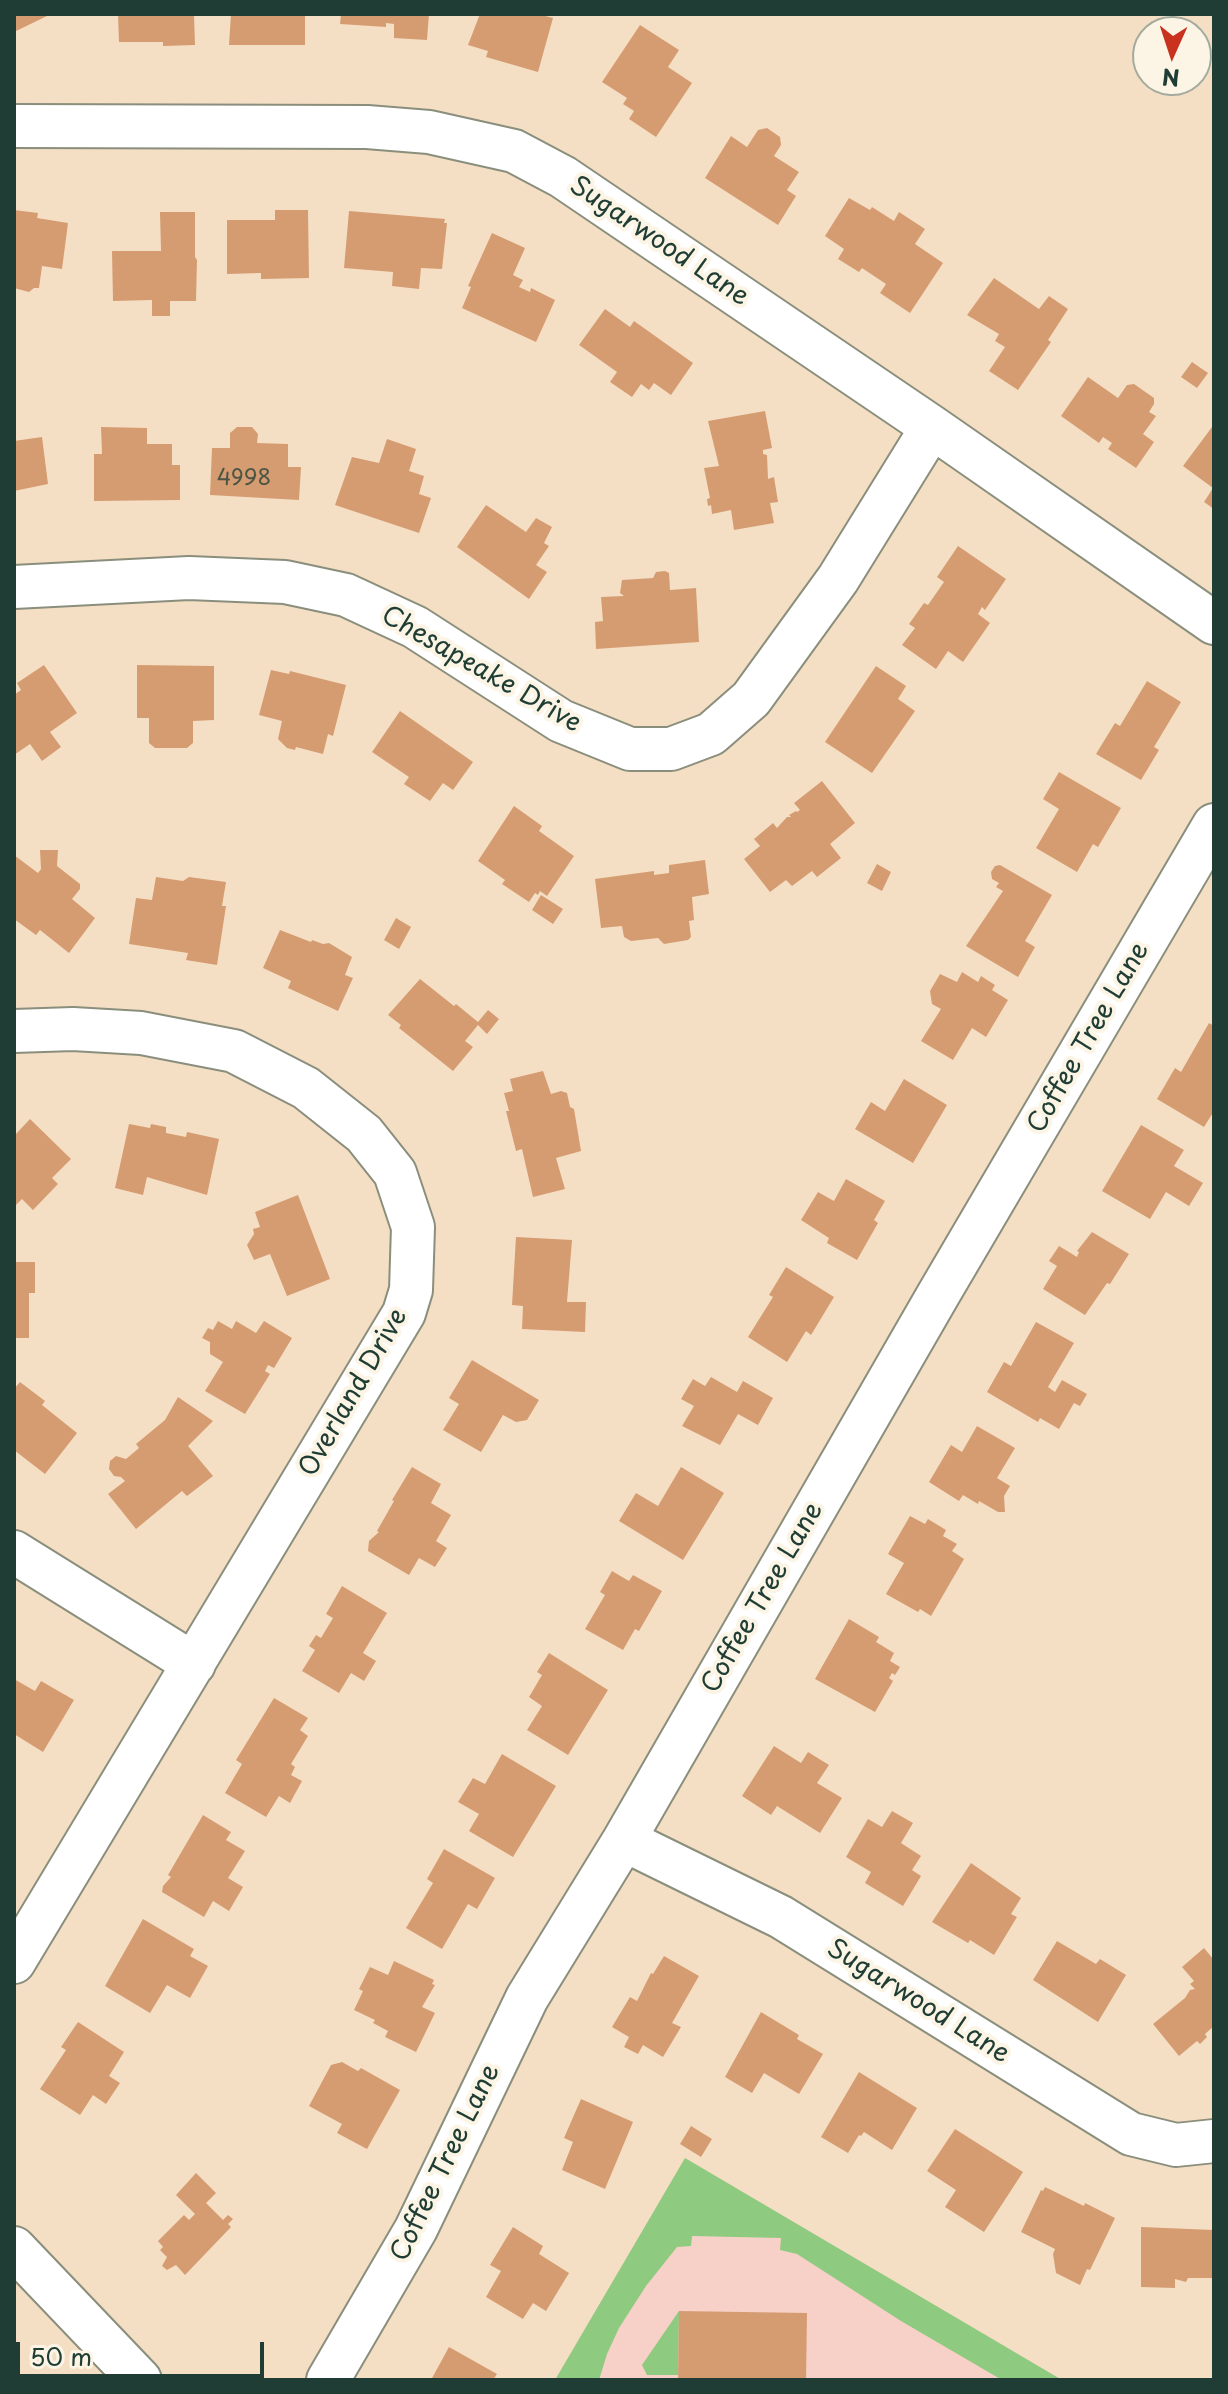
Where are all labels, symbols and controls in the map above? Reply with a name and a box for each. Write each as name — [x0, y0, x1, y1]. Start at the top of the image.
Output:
north arrow — [1132, 16, 1212, 96]
text: N — [1161, 62, 1180, 95]
street label: Sugarwood Lane — [563, 170, 755, 314]
house number: 4998 — [217, 466, 271, 492]
street label: Chesapeake Drive — [376, 600, 586, 740]
street label: Coffee Tree Lane — [1022, 937, 1156, 1139]
street label: Overland Drive — [293, 1303, 415, 1483]
street label: Coffee Tree Lane — [696, 1497, 830, 1699]
street label: Sugarwood Lane — [821, 1933, 1015, 2071]
street label: Coffee Tree Lane — [385, 2059, 507, 2267]
scale bar — [20, 2326, 268, 2376]
text: 50 m — [30, 2338, 92, 2374]

